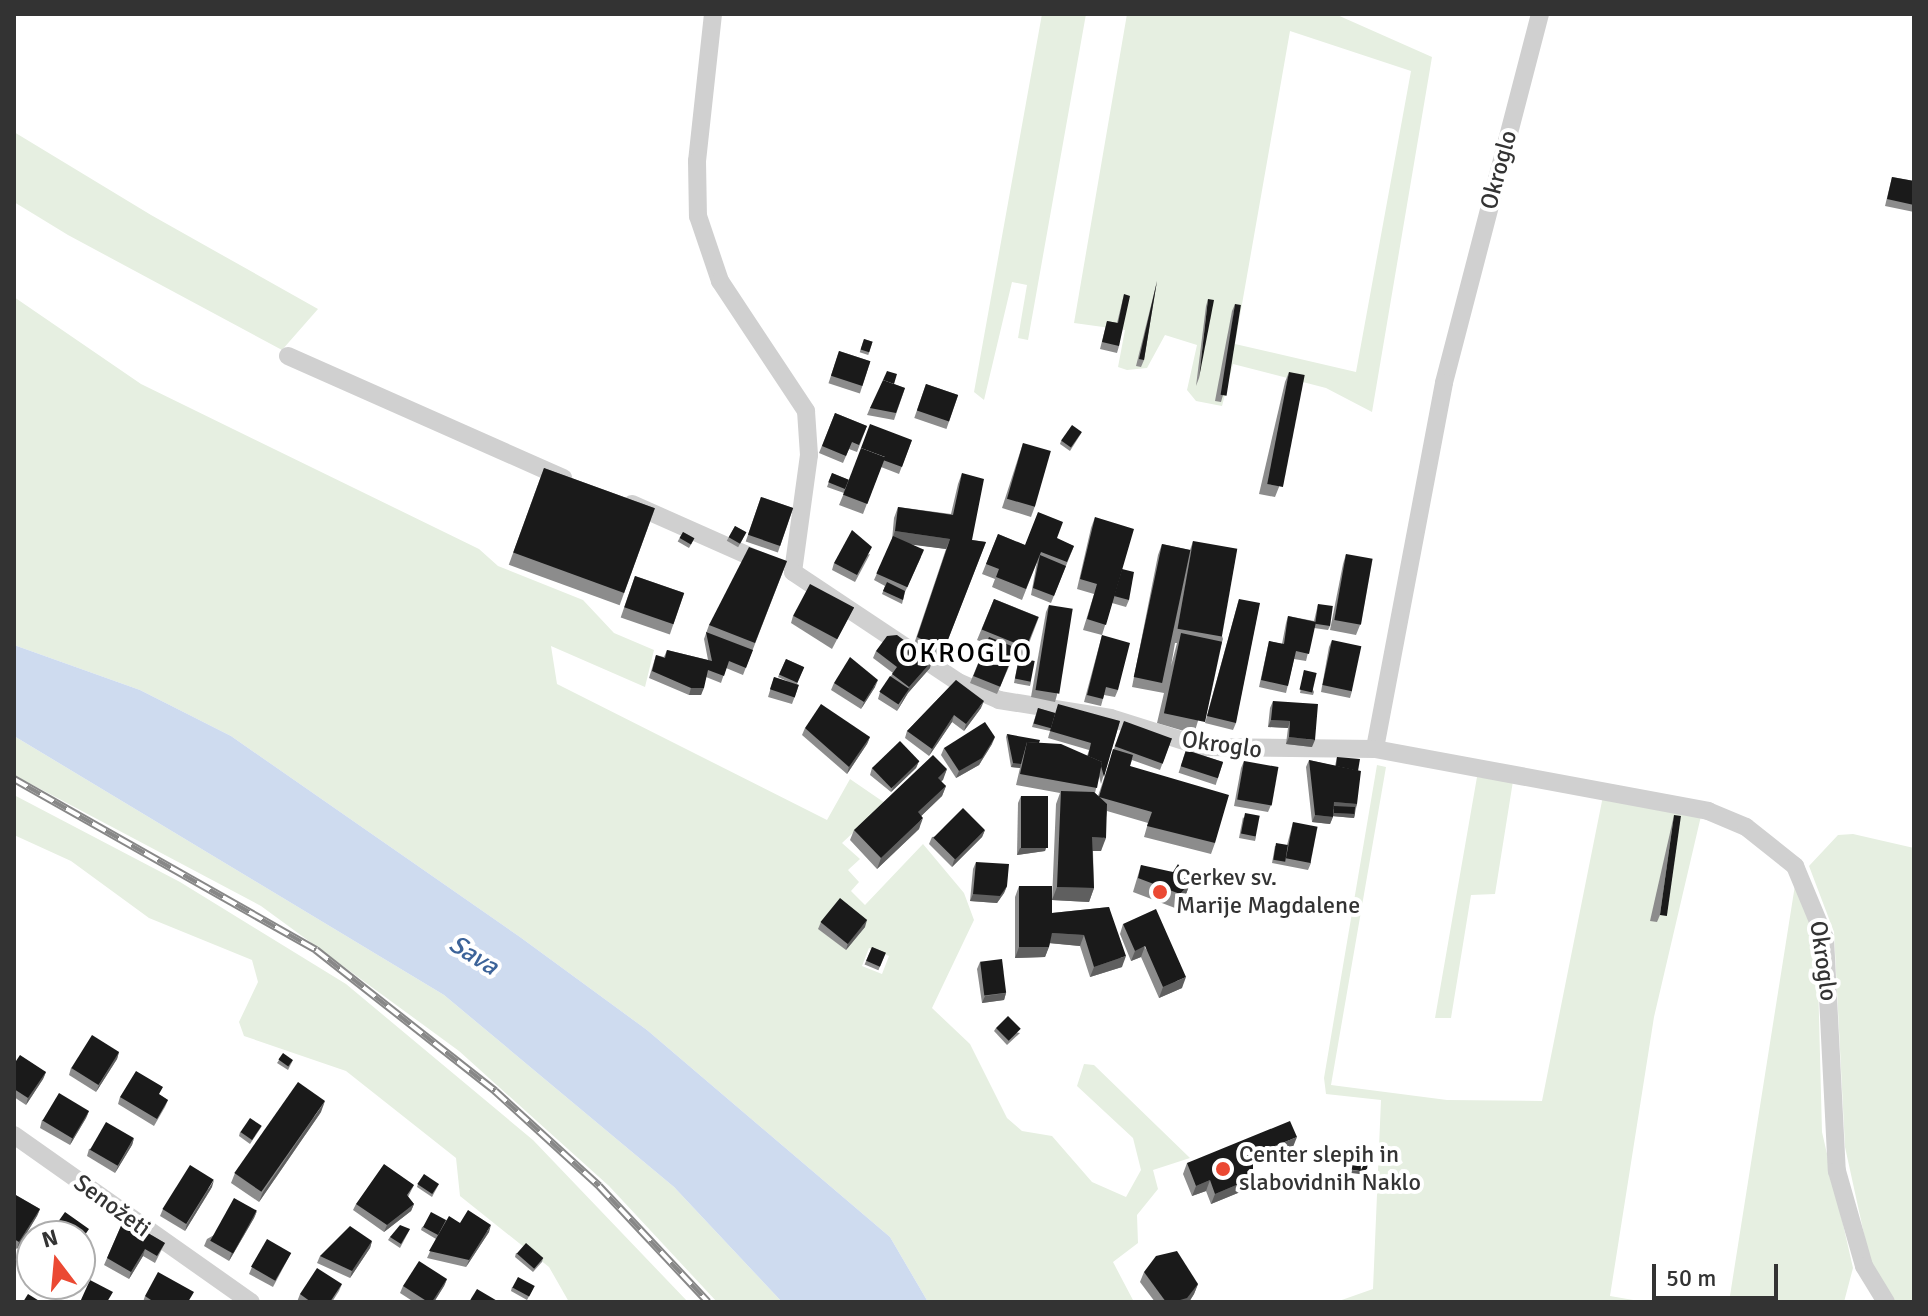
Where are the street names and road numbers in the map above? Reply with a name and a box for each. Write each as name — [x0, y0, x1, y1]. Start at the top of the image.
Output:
street label: Okroglo — [1475, 127, 1523, 213]
street label: Okroglo — [1180, 725, 1264, 765]
street label: Okroglo — [1803, 919, 1843, 1003]
street label: Senožeti — [68, 1168, 156, 1244]

